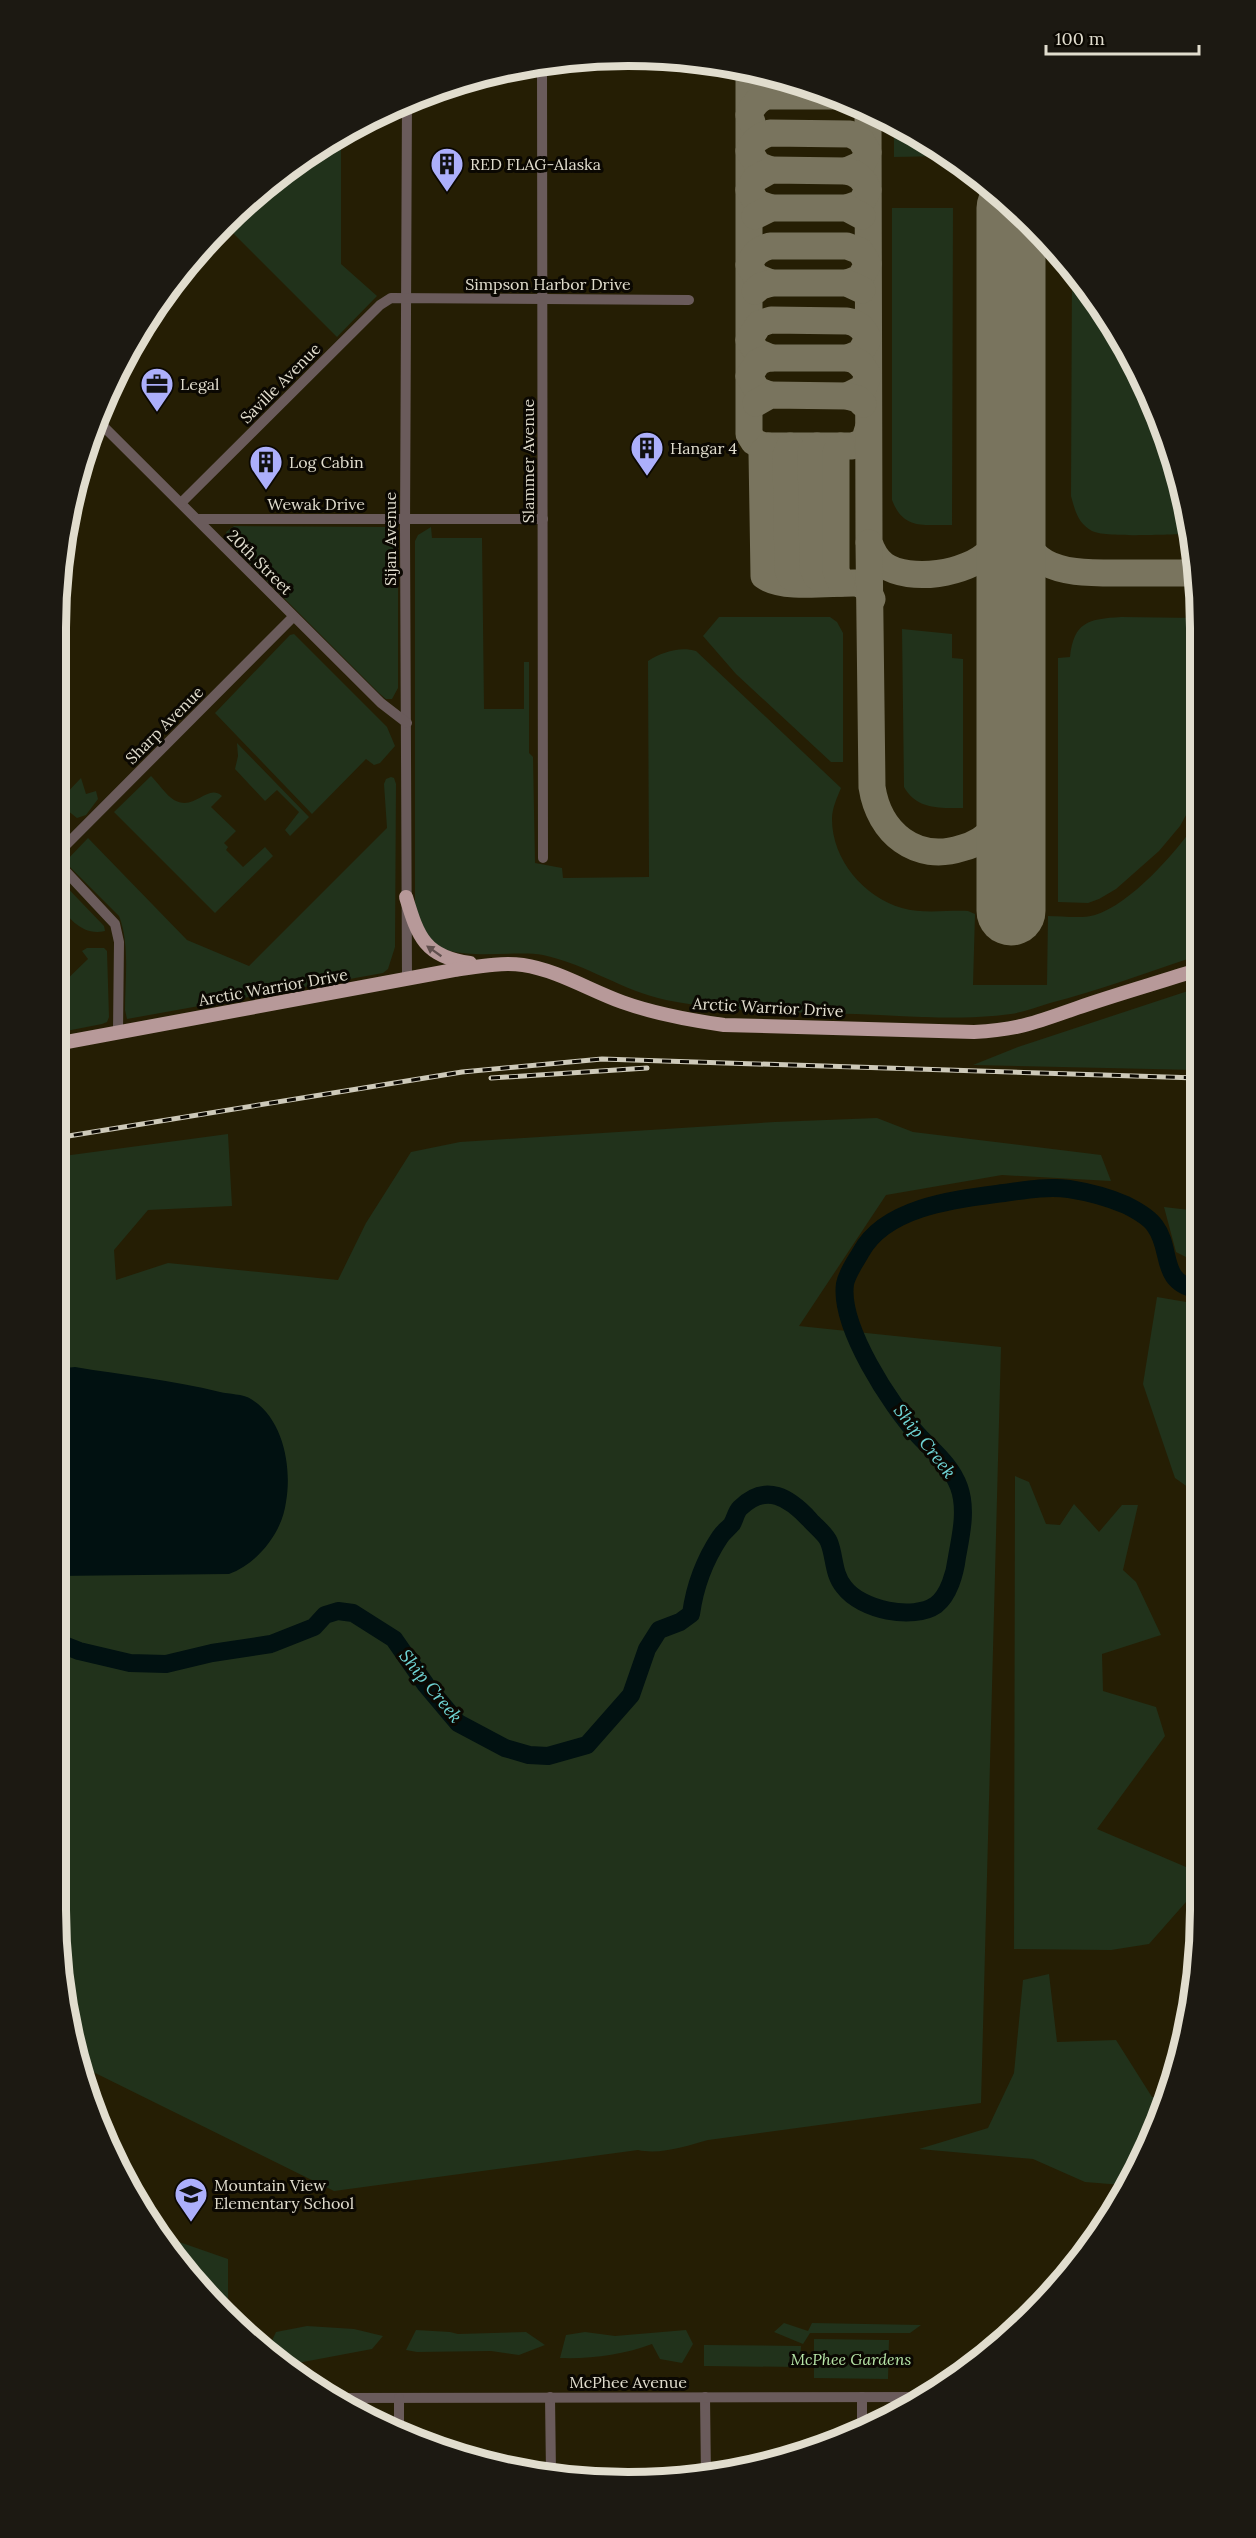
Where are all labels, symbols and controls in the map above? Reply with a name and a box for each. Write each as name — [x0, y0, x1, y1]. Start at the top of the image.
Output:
scale bar — [1046, 18, 1199, 56]
text: 100 m — [1055, 27, 1105, 50]
building icon: RED FLAG-Alaska — [429, 146, 465, 193]
place label: RED FLAG-Alaska — [470, 154, 601, 174]
street label: Simpson Harbor Drive — [465, 274, 631, 294]
street label: Saville Avenue — [236, 338, 325, 427]
office icon: Legal — [139, 366, 175, 413]
place label: Legal — [180, 374, 219, 394]
street label: Slammer Avenue — [518, 398, 538, 523]
building icon: Hangar 4 — [629, 430, 665, 477]
place label: Hangar 4 — [670, 438, 738, 458]
building icon: Log Cabin — [248, 444, 284, 491]
place label: Log Cabin — [289, 452, 364, 472]
street label: Sijan Avenue — [380, 492, 400, 586]
street label: Wewak Drive — [267, 494, 365, 514]
street label: 20th Street — [223, 525, 297, 599]
street label: Sharp Avenue — [121, 682, 207, 768]
one-way arrow — [427, 945, 443, 957]
street label: Arctic Warrior Drive — [196, 964, 349, 1010]
street label: Arctic Warrior Drive — [691, 993, 844, 1021]
water label: Ship Creek — [889, 1399, 961, 1483]
water label: Ship Creek — [394, 1644, 468, 1728]
place label: Mountain View Elementary School — [214, 2175, 354, 2213]
school or university icon: Mountain View Elementary School — [173, 2176, 209, 2223]
park label: McPhee Gardens — [791, 2349, 912, 2369]
street label: McPhee Avenue — [569, 2372, 687, 2392]

